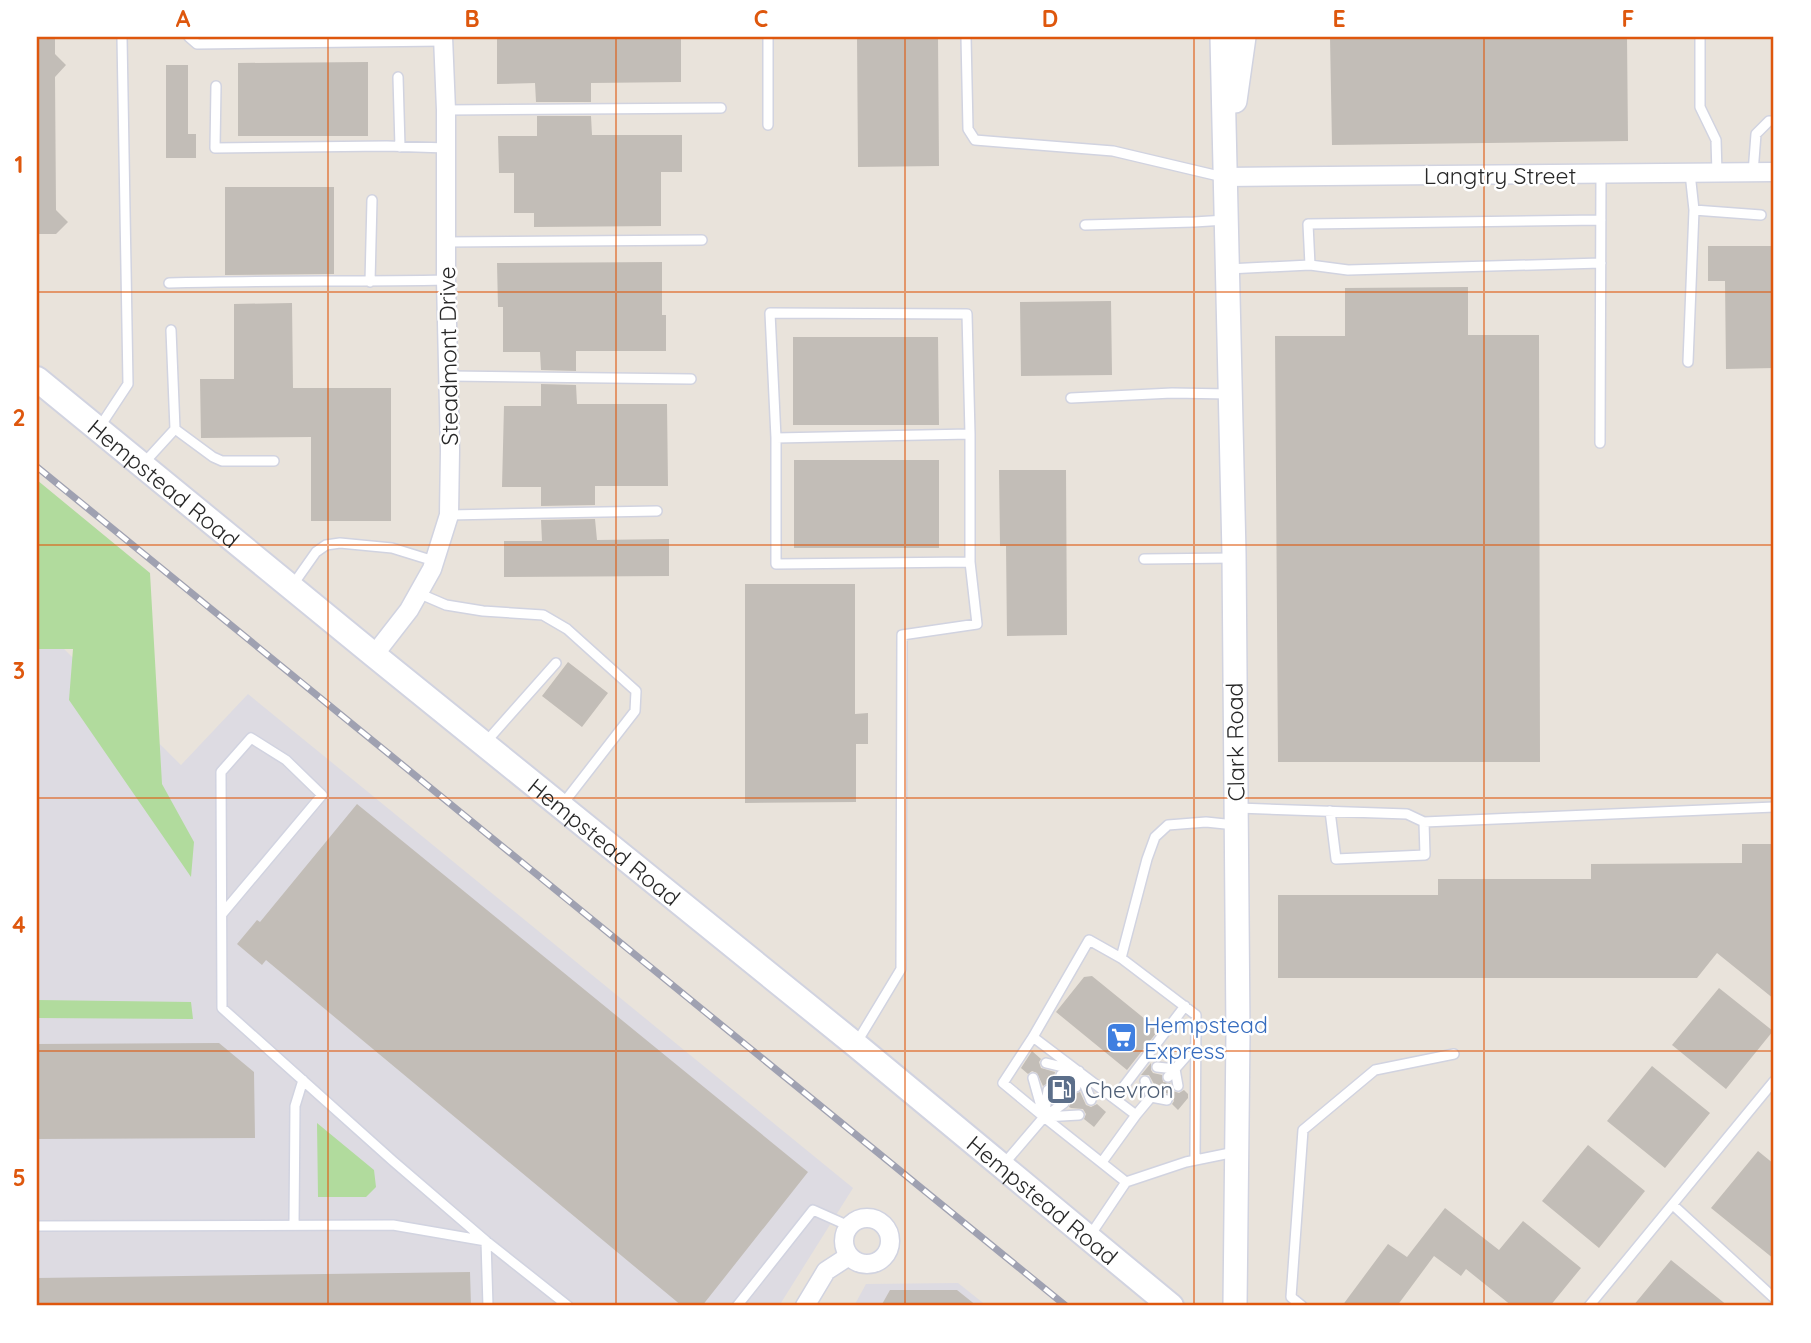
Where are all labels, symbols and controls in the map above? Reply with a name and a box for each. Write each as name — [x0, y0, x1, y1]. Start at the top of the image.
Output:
text: A — [176, 4, 191, 33]
text: B — [464, 4, 480, 33]
text: C — [754, 4, 768, 33]
text: D — [1042, 4, 1058, 33]
text: E — [1332, 4, 1346, 33]
text: F — [1622, 4, 1634, 33]
text: 1 — [15, 150, 23, 179]
street label: Langtry Street — [1424, 161, 1577, 190]
street label: Steadmont Drive — [432, 266, 464, 446]
text: 2 — [12, 403, 26, 432]
street label: Hempstead Road — [82, 412, 246, 553]
text: 3 — [13, 656, 25, 685]
street label: Clark Road — [1219, 682, 1251, 802]
street label: Hempstead Road — [522, 771, 686, 912]
text: 4 — [12, 910, 26, 939]
place label: Hempstead Express — [1144, 1010, 1268, 1065]
supermarket icon: Hempstead Express — [1104, 1020, 1138, 1054]
fuel station icon: Chevron — [1045, 1072, 1079, 1106]
place label: Chevron — [1085, 1075, 1174, 1104]
street label: Hempstead Road — [961, 1129, 1124, 1271]
text: 5 — [12, 1163, 26, 1192]

